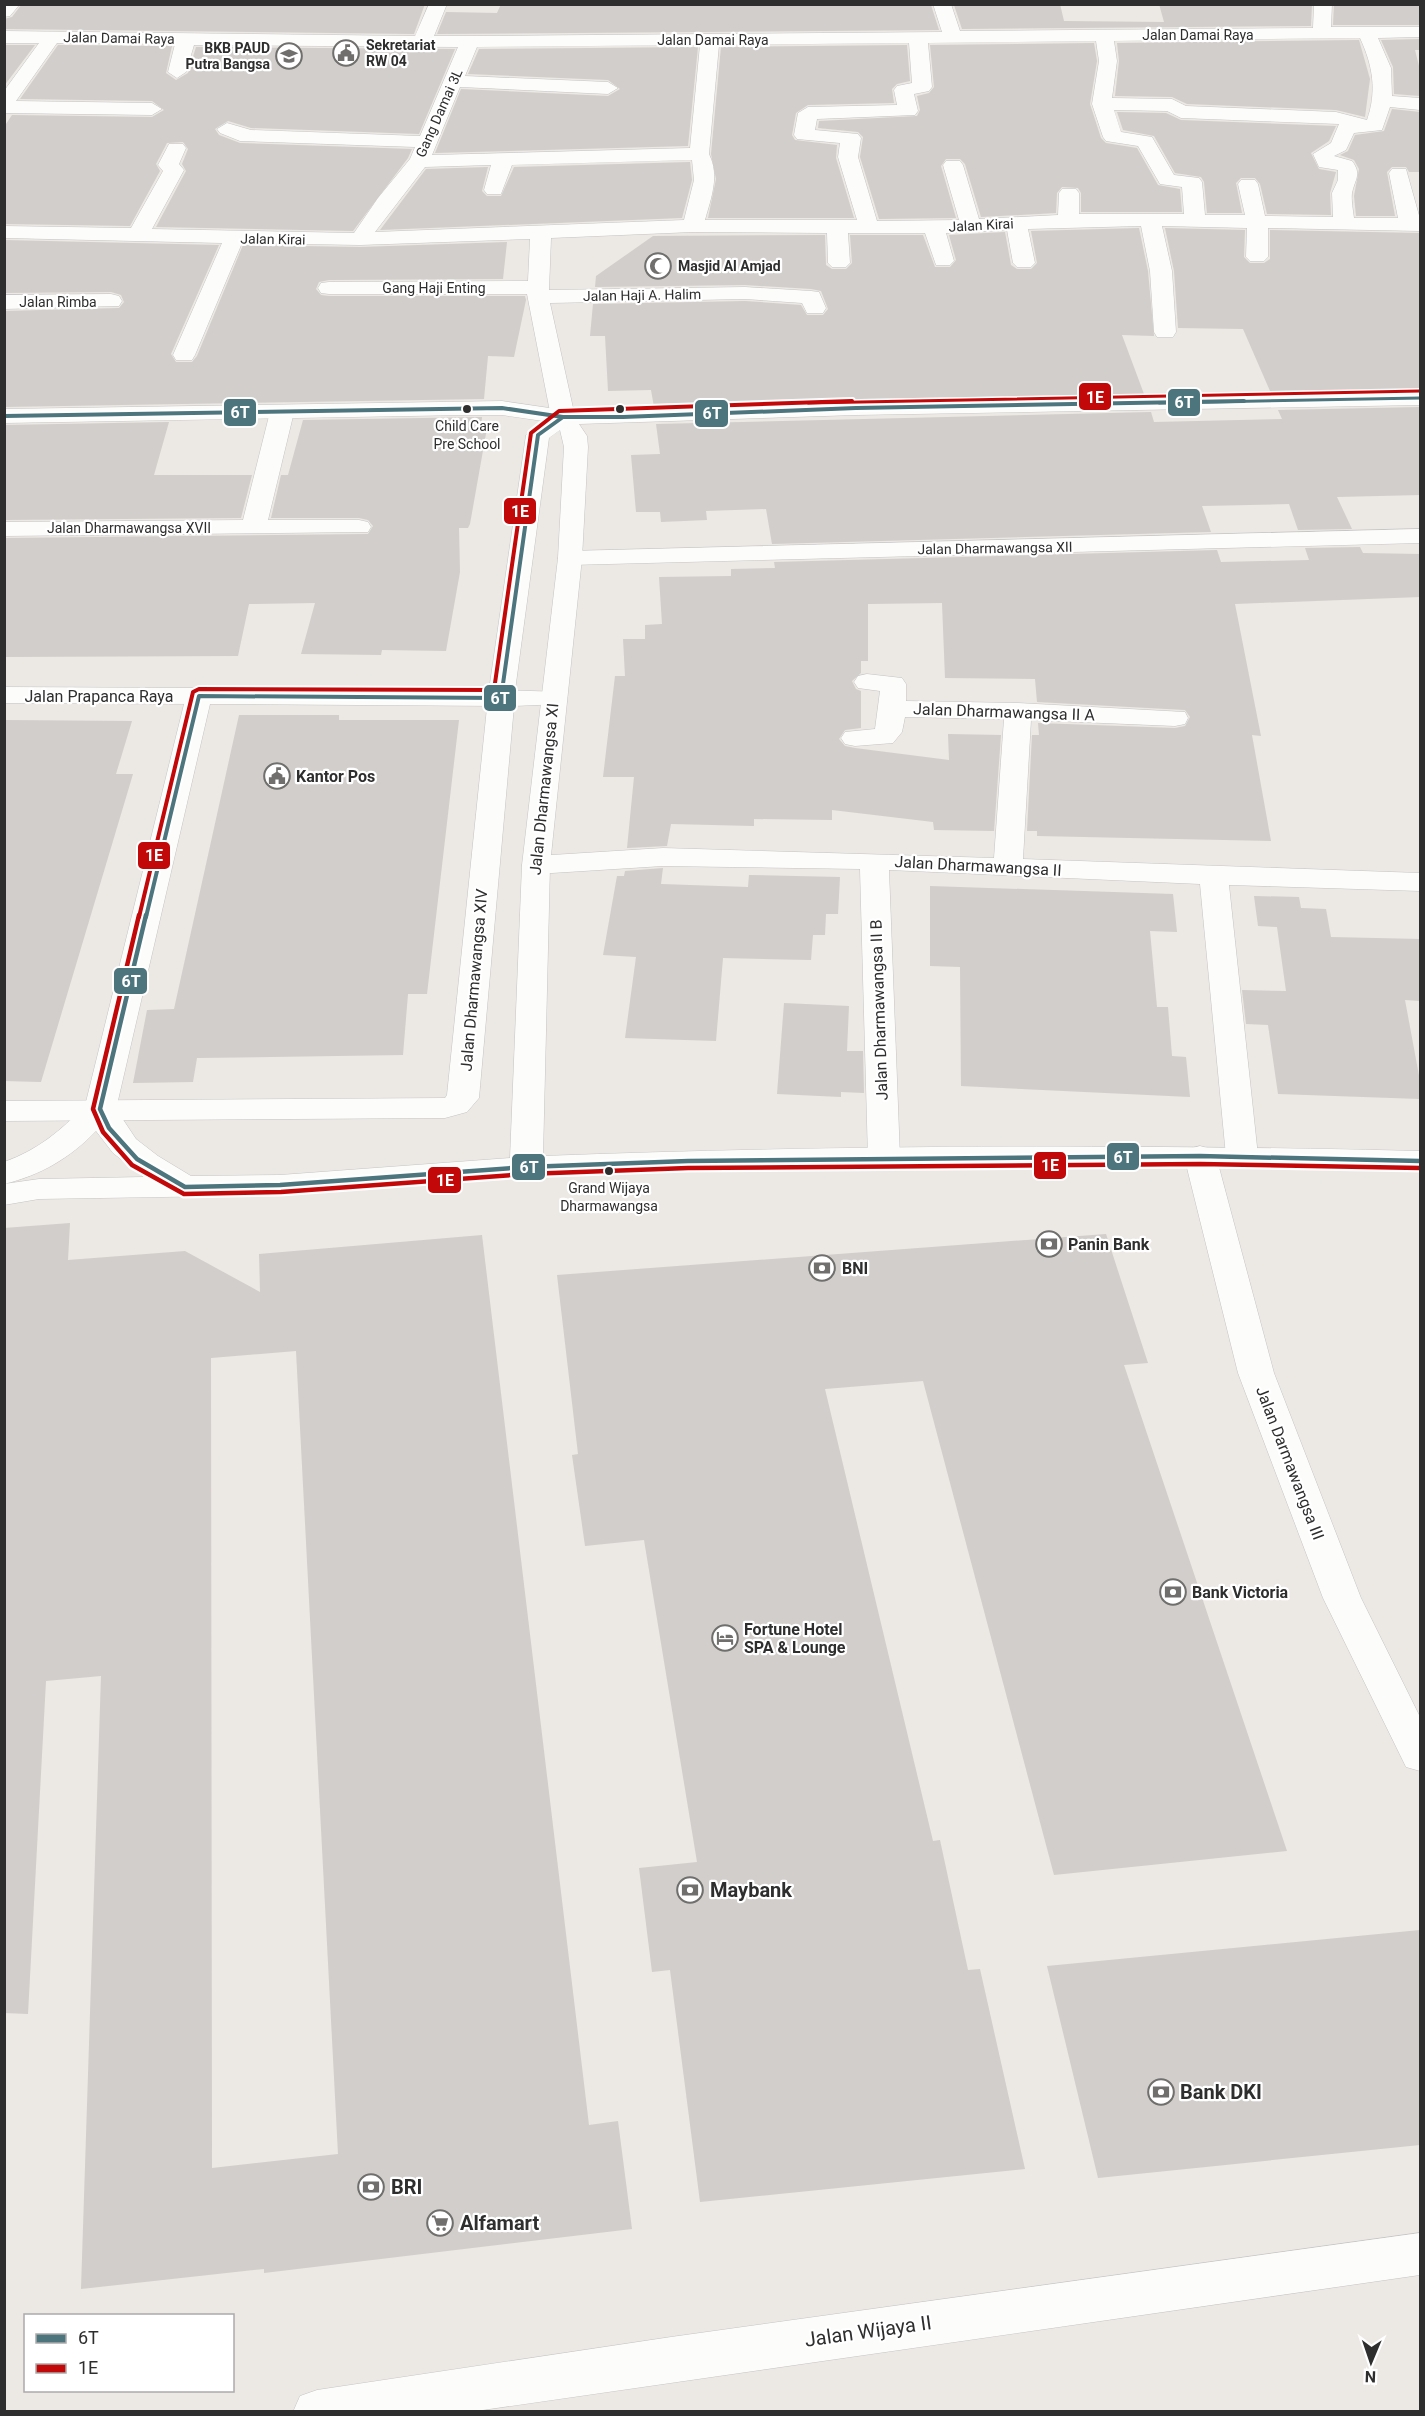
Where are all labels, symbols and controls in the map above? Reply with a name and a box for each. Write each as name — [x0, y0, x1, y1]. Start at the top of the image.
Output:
street label: Jalan Damai Raya — [1142, 27, 1254, 43]
street label: Jalan Damai Raya — [63, 29, 175, 47]
street label: Jalan Damai Raya — [657, 32, 769, 48]
place label: Sekretariat RW 04 — [366, 37, 436, 69]
public building icon: Sekretariat RW 04 — [331, 38, 361, 68]
place label: BKB PAUD Putra Bangsa — [186, 40, 270, 72]
school or university icon: BKB PAUD Putra Bangsa — [274, 41, 304, 71]
street label: Gang Damai 3L — [412, 66, 466, 160]
street label: Jalan Kirai — [948, 215, 1014, 235]
street label: Jalan Kirai — [240, 230, 306, 248]
mosque icon: Masjid Al Amjad — [643, 251, 673, 281]
place label: Masjid Al Amjad — [678, 258, 781, 274]
street label: Gang Haji Enting — [382, 280, 486, 296]
street label: Jalan Haji A. Halim — [583, 286, 701, 304]
street label: Jalan Rimba — [19, 294, 97, 310]
line badge: 1E — [1078, 382, 1112, 411]
text: 1E — [1086, 388, 1104, 407]
line badge: 6T — [1167, 388, 1201, 417]
text: 6T — [1174, 393, 1194, 412]
line badge: 6T — [223, 398, 257, 427]
line badge: 6T — [694, 399, 729, 428]
text: 6T — [230, 403, 250, 422]
marker: Child Care Pre School — [461, 403, 473, 415]
unlabelled marker — [614, 403, 626, 415]
text: 6T — [702, 404, 722, 423]
place label: Child Care Pre School — [433, 418, 501, 452]
line badge: 1E — [503, 497, 537, 525]
text: 1E — [511, 502, 529, 521]
street label: Jalan Dharmawangsa XVII — [47, 520, 211, 536]
street label: Jalan Dharmawangsa XII — [917, 539, 1073, 557]
line badge: 6T — [483, 684, 517, 712]
street label: Jalan Prapanca Raya — [24, 687, 174, 706]
text: 6T — [490, 689, 510, 708]
street label: Jalan Dharmawangsa II A — [913, 699, 1096, 725]
street label: Jalan Dharmawangsa XI — [526, 702, 562, 876]
public building icon: Kantor Pos — [262, 761, 292, 791]
place label: Kantor Pos — [296, 767, 375, 786]
line badge: 1E — [137, 841, 171, 870]
text: 1E — [145, 846, 163, 865]
street label: Jalan Dharmawangsa II — [894, 852, 1062, 880]
street label: Jalan Dharmawangsa XIV — [457, 888, 491, 1072]
street label: Jalan Dharmawangsa II B — [866, 919, 892, 1101]
line badge: 6T — [113, 967, 148, 995]
text: 6T — [121, 972, 141, 991]
line badge: 6T — [1106, 1142, 1140, 1171]
text: 6T — [1113, 1148, 1133, 1167]
line badge: 1E — [1033, 1151, 1067, 1180]
line badge: 6T — [511, 1153, 546, 1181]
text: 1E — [1041, 1156, 1059, 1175]
text: 6T — [519, 1158, 539, 1177]
marker: Grand Wijaya Dharmawangsa — [603, 1165, 615, 1177]
line badge: 1E — [427, 1166, 462, 1194]
text: 1E — [436, 1171, 454, 1190]
place label: Grand Wijaya Dharmawangsa — [560, 1180, 658, 1214]
bank icon: Panin Bank — [1034, 1229, 1064, 1259]
place label: Panin Bank — [1068, 1235, 1150, 1254]
bank icon: BNI — [807, 1253, 837, 1283]
place label: BNI — [842, 1259, 868, 1278]
street label: Jalan Darmawangsa III — [1252, 1384, 1328, 1542]
bank icon: Bank Victoria — [1158, 1577, 1188, 1607]
place label: Bank Victoria — [1192, 1583, 1289, 1602]
place label: Fortune Hotel SPA & Lounge — [744, 1620, 846, 1657]
hotel icon: Fortune Hotel SPA & Lounge — [710, 1623, 740, 1653]
bank icon: Maybank — [675, 1875, 705, 1905]
place label: Maybank — [710, 1878, 792, 1902]
bank icon: Bank DKI — [1146, 2077, 1176, 2107]
place label: Bank DKI — [1180, 2080, 1262, 2104]
bank icon: BRI — [356, 2172, 386, 2202]
place label: BRI — [391, 2175, 422, 2199]
supermarket icon: Alfamart — [425, 2208, 455, 2238]
place label: Alfamart — [460, 2211, 539, 2235]
street label: Jalan Wijaya II — [803, 2310, 933, 2352]
legend — [24, 2314, 234, 2392]
text: 6T — [78, 2327, 99, 2348]
north arrow — [1341, 2332, 1401, 2392]
text: 1E — [78, 2357, 98, 2378]
text: N — [1365, 2367, 1376, 2386]

